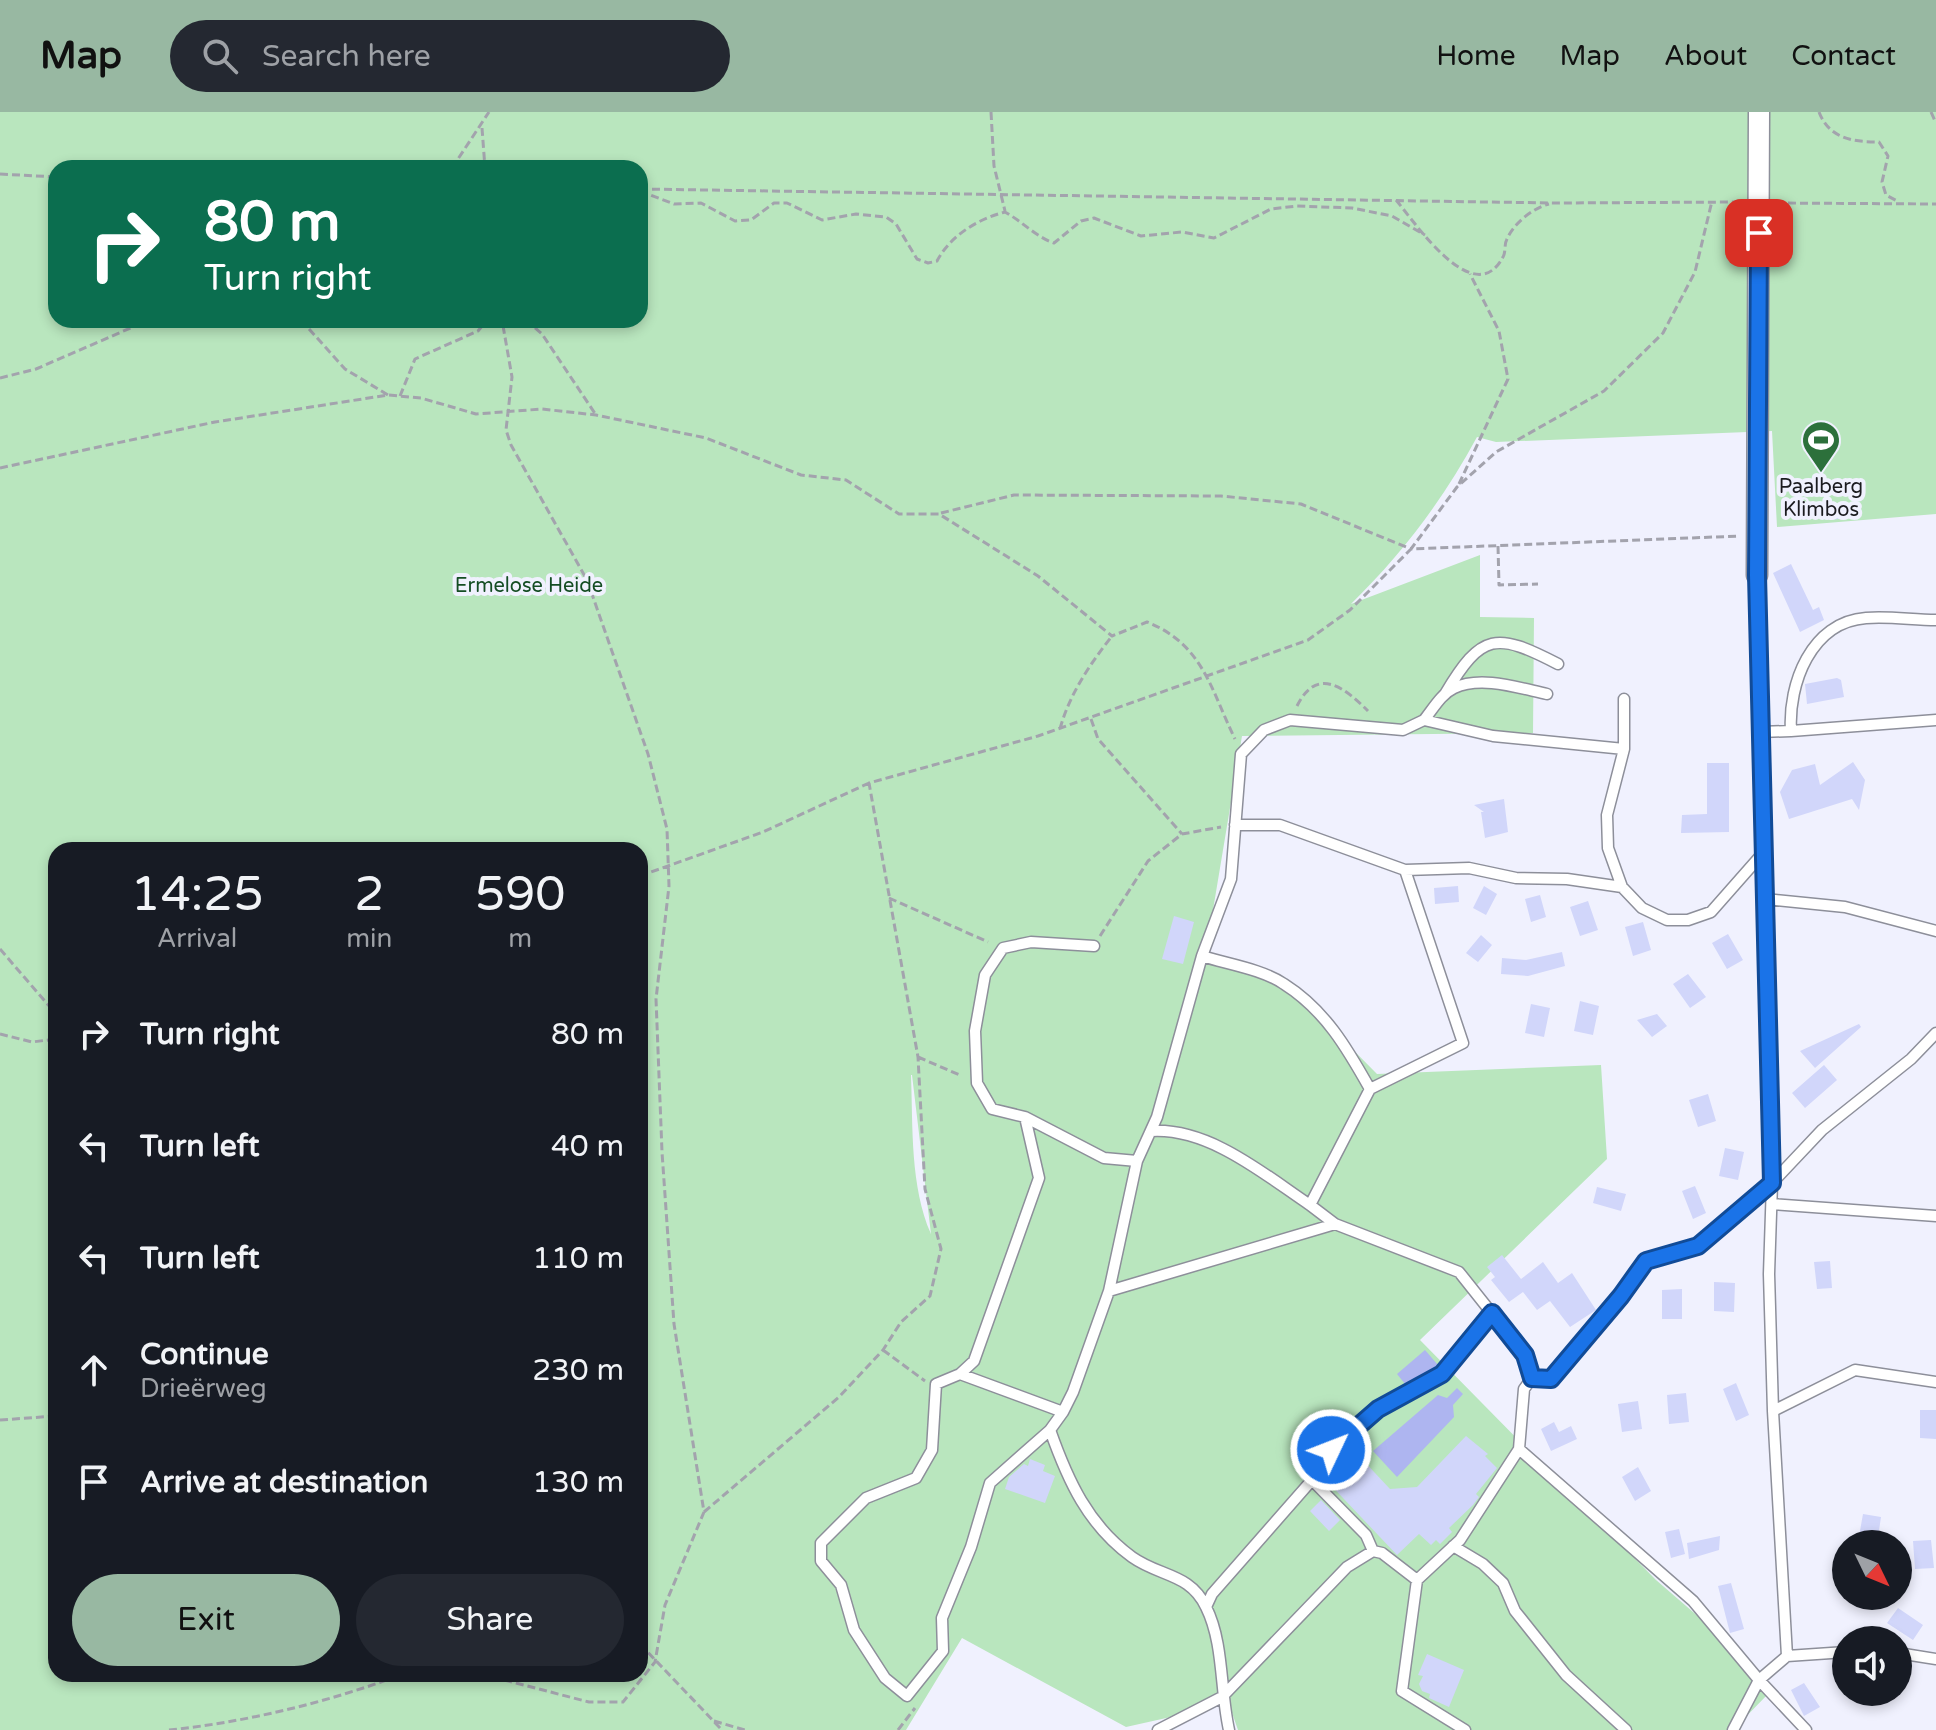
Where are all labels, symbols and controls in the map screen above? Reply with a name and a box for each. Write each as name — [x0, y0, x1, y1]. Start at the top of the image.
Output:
search box — [170, 20, 730, 92]
text: Map — [40, 33, 122, 79]
icon: search — [198, 34, 242, 78]
text: Search here — [262, 38, 431, 75]
text: Home — [1436, 39, 1516, 73]
text: Map — [1560, 39, 1620, 73]
text: About — [1664, 39, 1747, 73]
text: Contact — [1791, 39, 1896, 73]
text: 80 m — [204, 189, 340, 256]
icon: right — [72, 192, 176, 296]
pin — [1725, 199, 1793, 267]
icon: arrive — [1737, 211, 1781, 255]
text: Turn right — [204, 257, 371, 300]
sports icon: Paalberg Klimbos — [1800, 419, 1842, 474]
place label: Paalberg Klimbos — [1779, 475, 1863, 522]
park label: Ermelose Heide — [455, 574, 603, 598]
text: 14:25 — [131, 866, 264, 924]
text: 2 — [354, 866, 384, 924]
text: 590 — [475, 866, 565, 924]
text: Arrival — [157, 923, 237, 954]
text: min — [346, 923, 392, 954]
text: m — [508, 923, 532, 954]
icon: right — [72, 1012, 116, 1056]
text: Turn right — [140, 1016, 280, 1053]
text: 80 m — [551, 1016, 624, 1053]
icon: left — [72, 1124, 116, 1168]
text: Turn left — [140, 1128, 259, 1165]
text: 40 m — [551, 1128, 624, 1165]
icon: left — [72, 1236, 116, 1280]
text: Turn left — [140, 1240, 259, 1277]
text: 110 m — [532, 1240, 624, 1277]
text: Continue — [140, 1336, 269, 1373]
icon: ahead — [72, 1348, 116, 1392]
text: 230 m — [532, 1352, 624, 1389]
text: Drieërweg — [140, 1373, 267, 1404]
position arrow — [1289, 1408, 1373, 1492]
icon: arrive — [72, 1460, 116, 1504]
text: Arrive at destination — [140, 1464, 428, 1501]
text: 130 m — [532, 1464, 624, 1501]
north arrow — [1832, 1530, 1912, 1610]
map controls — [1832, 1530, 1912, 1706]
button: Exit — [72, 1574, 340, 1666]
button: Share — [356, 1574, 624, 1666]
button: sound — [1832, 1626, 1912, 1706]

